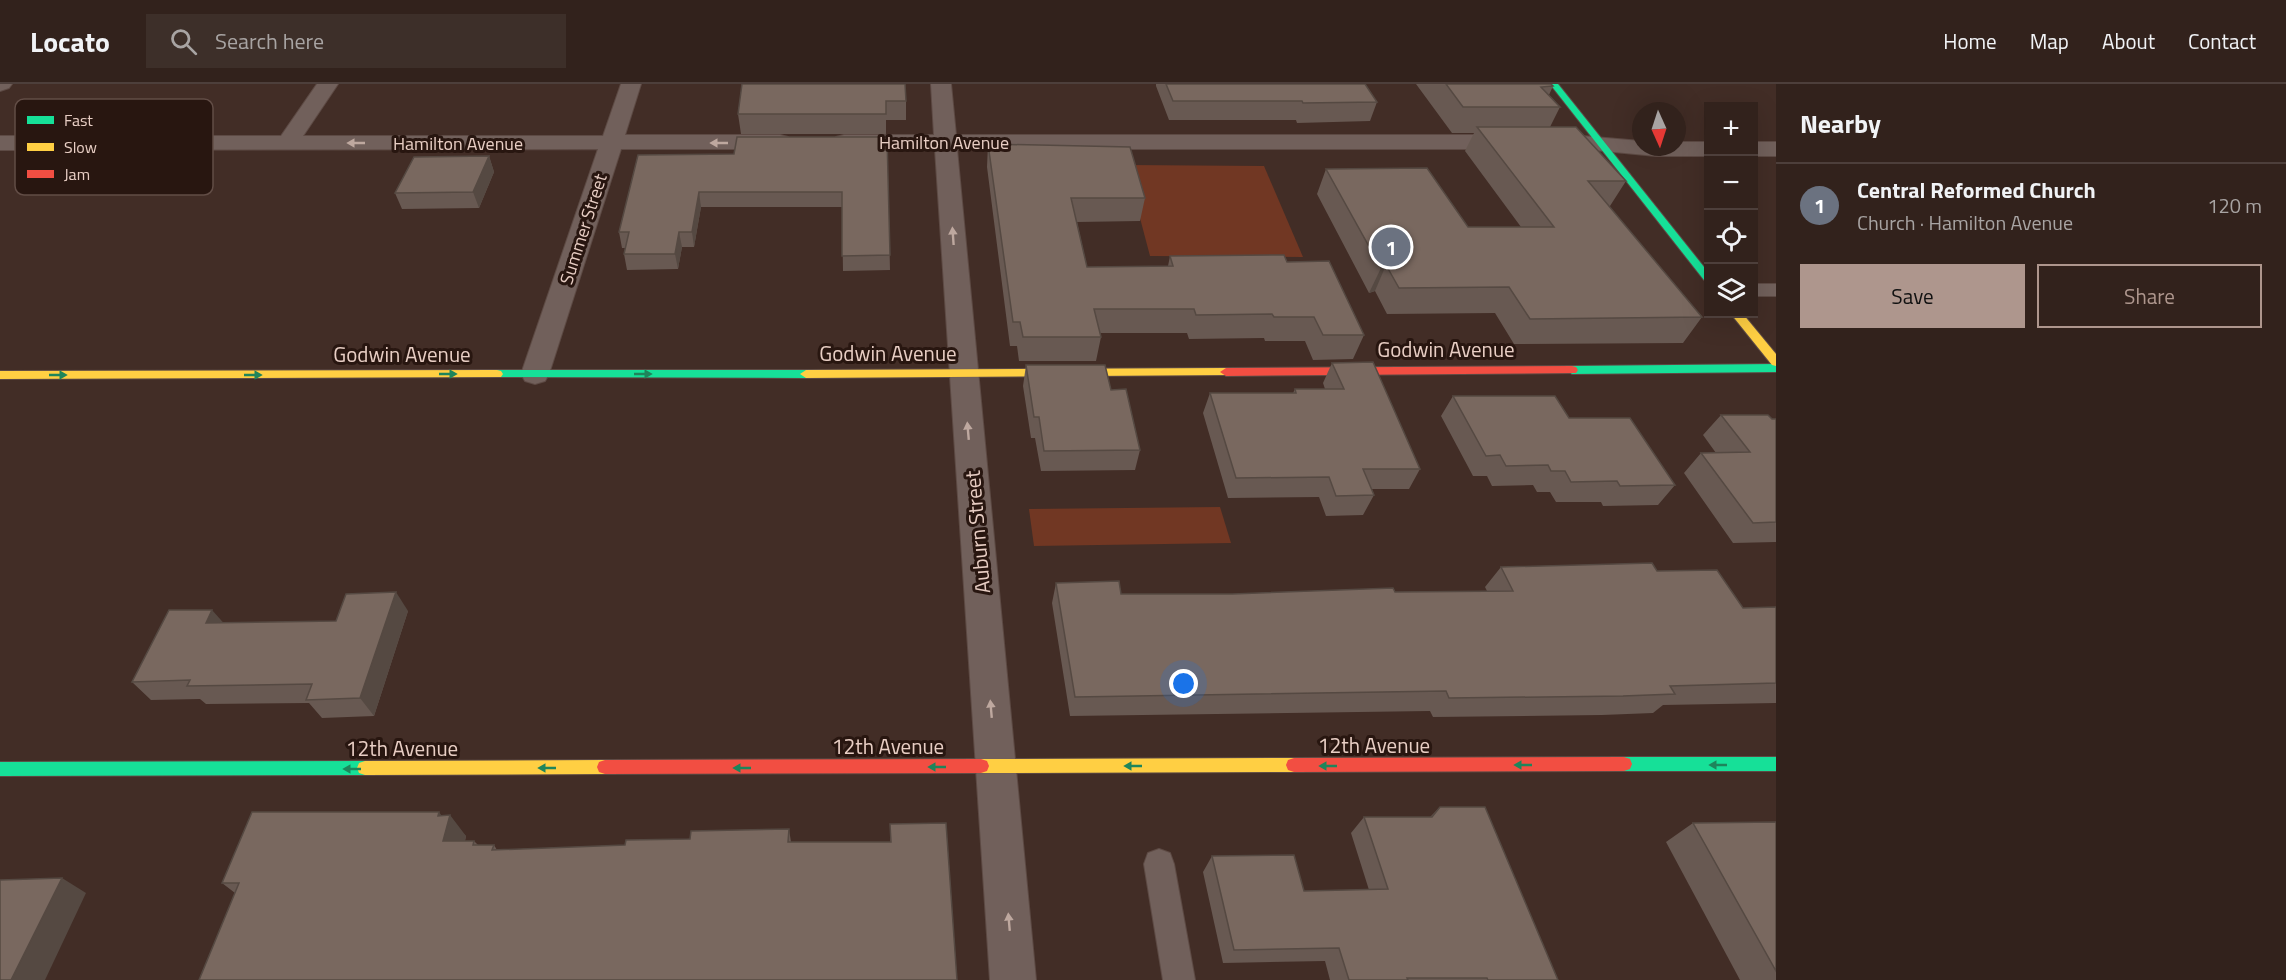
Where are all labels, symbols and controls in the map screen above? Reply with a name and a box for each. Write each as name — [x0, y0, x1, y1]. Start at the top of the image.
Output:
search box — [146, 14, 566, 68]
text: Locato — [30, 20, 110, 63]
text: Search here — [215, 24, 324, 58]
icon: search — [167, 25, 200, 58]
text: Home — [1943, 25, 1997, 57]
text: Map — [2030, 25, 2069, 57]
text: About — [2102, 25, 2155, 57]
text: Contact — [2188, 25, 2256, 57]
legend — [15, 99, 213, 195]
north arrow — [1632, 102, 1686, 156]
map controls — [1704, 102, 1758, 318]
button: + — [1704, 102, 1758, 156]
text: Nearby — [1800, 104, 1881, 143]
text: Fast — [64, 108, 93, 132]
street label: Hamilton Avenue — [879, 129, 1009, 156]
street label: Hamilton Avenue — [393, 130, 523, 157]
text: Slow — [64, 135, 97, 159]
one-way arrow — [347, 138, 366, 148]
one-way arrow — [710, 138, 729, 148]
button: − — [1704, 156, 1758, 210]
text: Jam — [64, 162, 90, 186]
street label: Summer Street — [552, 169, 614, 288]
text: Central Reformed Church — [1857, 173, 2096, 207]
text: 1 — [1814, 190, 1825, 221]
text: 120 m — [2207, 190, 2262, 221]
text: Church · Hamilton Avenue — [1857, 207, 2073, 238]
button: locate — [1704, 210, 1758, 264]
pin: 1 — [1372, 224, 1410, 270]
one-way arrow — [948, 227, 958, 246]
button: layers — [1704, 264, 1758, 318]
button: Save — [1800, 264, 2025, 328]
button: Share — [2037, 264, 2262, 328]
street label: Godwin Avenue — [1377, 333, 1515, 365]
street label: Godwin Avenue — [819, 337, 957, 369]
street label: Godwin Avenue — [333, 338, 471, 370]
one-way arrow — [439, 369, 458, 379]
one-way arrow — [634, 369, 653, 379]
one-way arrow — [49, 370, 68, 380]
one-way arrow — [244, 370, 263, 380]
one-way arrow — [963, 421, 973, 440]
street label: Auburn Street — [956, 469, 998, 595]
your location — [1169, 669, 1198, 698]
one-way arrow — [986, 699, 996, 718]
street label: 12th Avenue — [1318, 729, 1430, 761]
street label: 12th Avenue — [832, 730, 944, 762]
street label: 12th Avenue — [346, 732, 458, 764]
one-way arrow — [1513, 760, 1532, 770]
one-way arrow — [1708, 760, 1727, 770]
one-way arrow — [1123, 761, 1142, 771]
one-way arrow — [1318, 761, 1337, 771]
one-way arrow — [928, 762, 947, 772]
one-way arrow — [733, 763, 752, 773]
one-way arrow — [343, 764, 362, 774]
one-way arrow — [538, 764, 557, 773]
one-way arrow — [1004, 912, 1013, 931]

